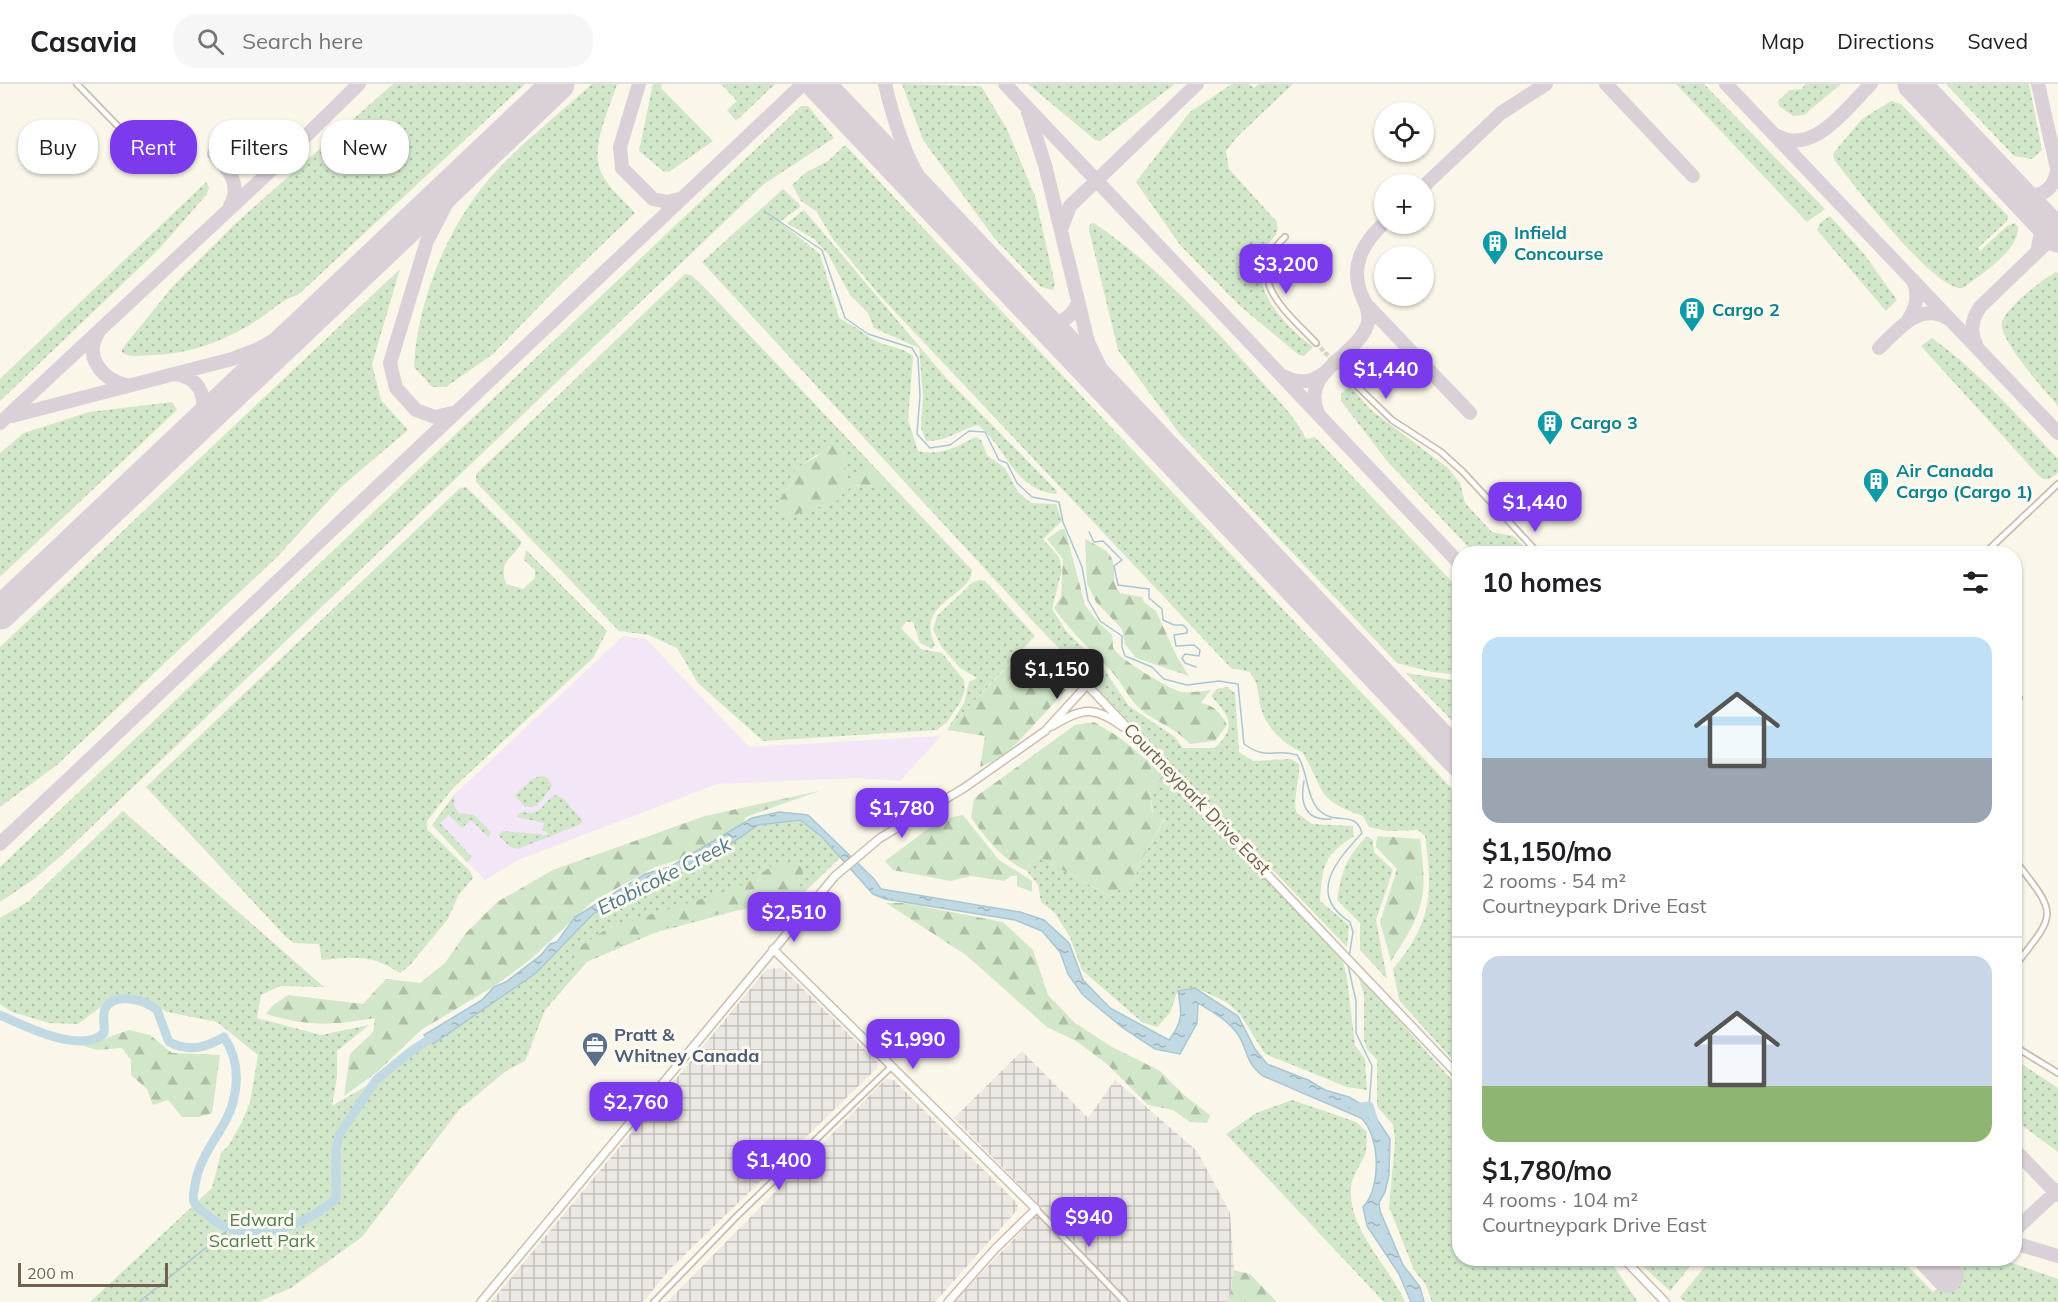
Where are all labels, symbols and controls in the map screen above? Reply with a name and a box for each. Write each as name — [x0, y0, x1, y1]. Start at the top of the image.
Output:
search box — [173, 14, 593, 68]
text: Casavia — [30, 24, 137, 59]
icon: search — [194, 25, 227, 58]
text: Search here — [242, 27, 363, 55]
text: Map — [1761, 28, 1804, 54]
text: Directions — [1837, 28, 1934, 54]
text: Saved — [1967, 28, 2028, 54]
map controls — [1374, 102, 1434, 306]
button: locate — [1374, 102, 1434, 162]
chip: Buy — [18, 120, 98, 174]
chip: Rent — [110, 120, 197, 174]
chip: Filters — [209, 120, 309, 174]
chip: New — [321, 120, 409, 174]
button: + — [1374, 174, 1434, 234]
place label: Infield Concourse — [1514, 221, 1603, 265]
building icon: Infield Concourse — [1480, 228, 1510, 266]
pin: $3,200 — [1237, 244, 1335, 295]
button: − — [1374, 246, 1434, 306]
text: $3,200 — [1254, 251, 1318, 276]
building icon: Cargo 2 — [1677, 295, 1707, 333]
place label: Cargo 2 — [1712, 298, 1780, 321]
pin: $1,440 — [1337, 349, 1435, 400]
text: $1,440 — [1354, 356, 1418, 381]
building icon: Cargo 3 — [1535, 408, 1565, 446]
place label: Cargo 3 — [1570, 411, 1638, 434]
place label: Air Canada Cargo (Cargo 1) — [1896, 459, 2033, 503]
building icon: Air Canada Cargo (Cargo 1) — [1861, 466, 1891, 504]
pin: $1,440 — [1486, 482, 1584, 533]
text: $1,440 — [1503, 489, 1567, 514]
text: 10 homes — [1482, 566, 1602, 599]
icon: filters — [1959, 566, 1992, 599]
pin: $1,150 — [1008, 649, 1106, 700]
text: $1,150 — [1025, 656, 1089, 681]
icon: home — [1683, 676, 1791, 784]
street label: Courtneypark Drive East — [1119, 718, 1276, 879]
pin: $1,780 — [853, 788, 951, 839]
text: $1,780 — [870, 795, 934, 820]
water label: Etobicoke Creek — [593, 831, 736, 920]
text: $1,150/mo — [1482, 835, 1612, 868]
text: 2 rooms · 54 m² — [1482, 868, 1626, 893]
pin: $2,510 — [745, 892, 843, 943]
text: Courtneypark Drive East — [1482, 893, 1707, 918]
text: $2,510 — [762, 899, 826, 924]
icon: home — [1683, 995, 1791, 1103]
pin: $1,990 — [864, 1019, 962, 1070]
place label: Pratt & Whitney Canada — [614, 1023, 759, 1067]
text: $1,990 — [881, 1026, 945, 1051]
office icon: Pratt & Whitney Canada — [580, 1030, 610, 1068]
pin: $2,760 — [587, 1082, 685, 1133]
text: $2,760 — [604, 1089, 668, 1114]
pin: $1,400 — [730, 1140, 828, 1191]
text: $1,400 — [747, 1147, 811, 1172]
text: $1,780/mo — [1482, 1154, 1612, 1187]
text: 4 rooms · 104 m² — [1482, 1187, 1638, 1212]
pin: $940 — [1053, 1197, 1125, 1248]
text: $940 — [1065, 1204, 1113, 1229]
park label: Edward Scarlett Park — [209, 1208, 316, 1252]
text: Courtneypark Drive East — [1482, 1212, 1707, 1237]
scale bar — [18, 1260, 168, 1288]
text: 200 m — [27, 1263, 74, 1283]

